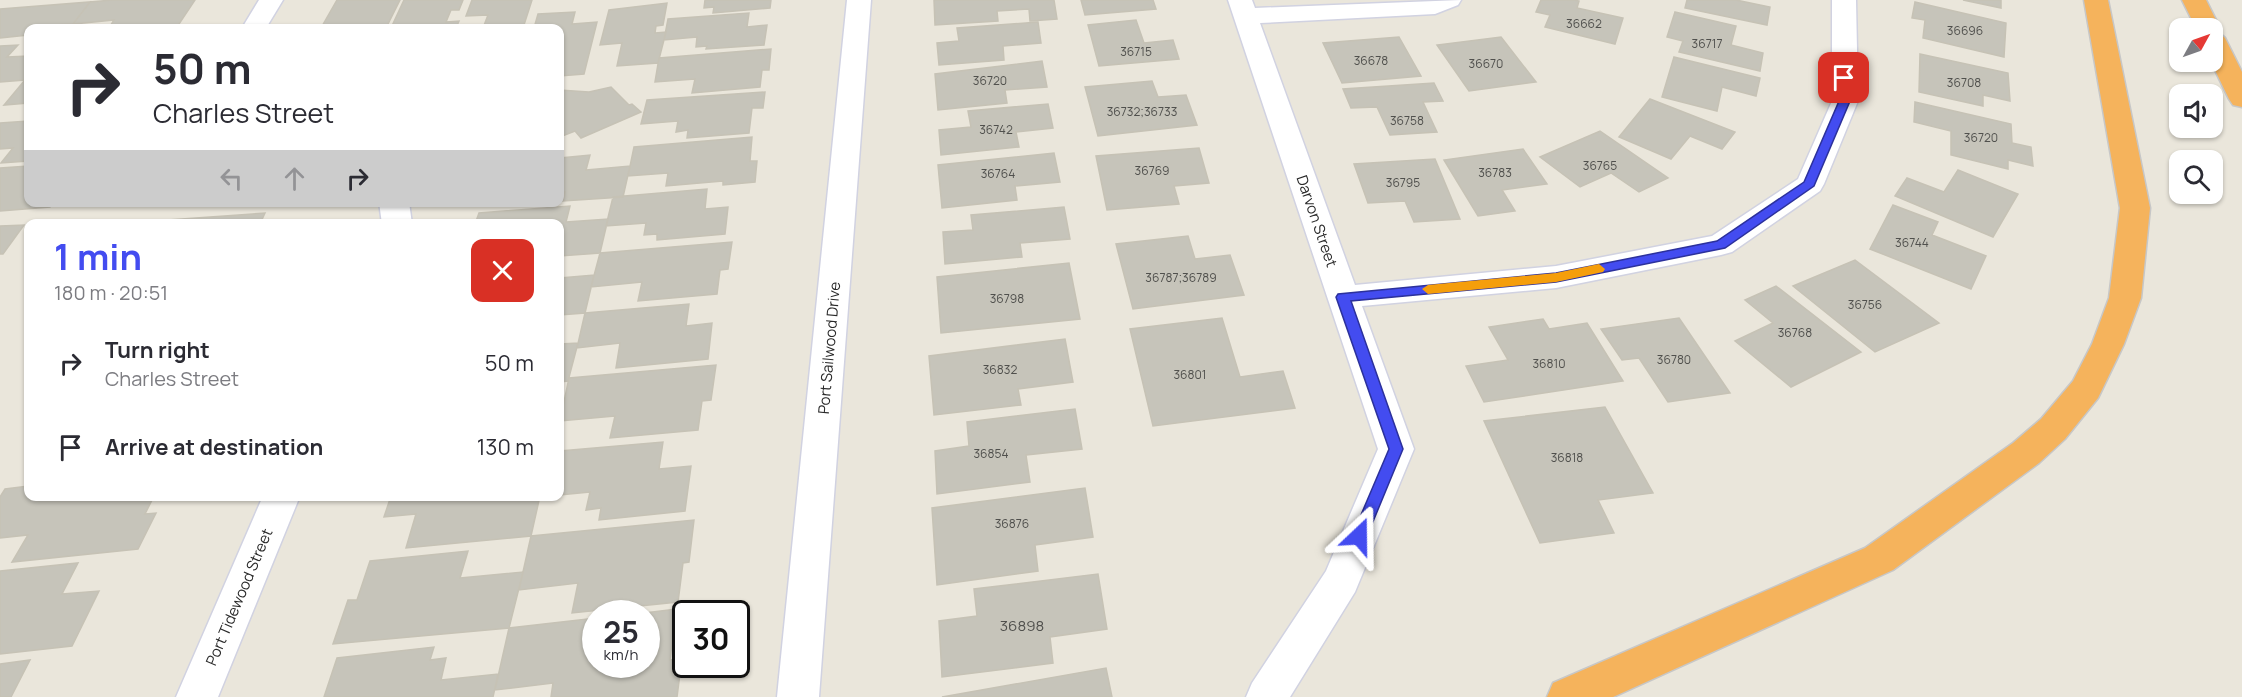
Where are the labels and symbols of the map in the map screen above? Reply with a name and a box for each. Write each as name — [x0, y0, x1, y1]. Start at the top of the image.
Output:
house number: 36662 — [1566, 15, 1602, 32]
north arrow — [2169, 18, 2223, 72]
house number: 36696 — [1947, 22, 1983, 39]
house number: 36717 — [1692, 35, 1722, 52]
house number: 36715 — [1120, 43, 1152, 60]
house number: 36678 — [1354, 52, 1388, 69]
pin — [1818, 52, 1869, 103]
house number: 36670 — [1469, 55, 1503, 72]
house number: 36720 — [973, 72, 1007, 89]
house number: 36708 — [1947, 74, 1981, 91]
house number: 36732;36733 — [1107, 103, 1177, 120]
house number: 36758 — [1390, 112, 1424, 129]
house number: 36742 — [979, 121, 1013, 138]
house number: 36720 — [1964, 129, 1998, 146]
house number: 36765 — [1583, 157, 1617, 174]
house number: 36769 — [1135, 162, 1169, 179]
house number: 36783 — [1478, 164, 1512, 181]
house number: 36764 — [981, 165, 1015, 182]
street label: Darvon Street — [1291, 172, 1343, 270]
house number: 36795 — [1386, 174, 1420, 191]
house number: 36744 — [1895, 234, 1929, 251]
house number: 36787;36789 — [1145, 269, 1217, 286]
street label: Port Sailwood Drive — [813, 281, 845, 415]
house number: 36798 — [990, 290, 1024, 307]
house number: 36756 — [1848, 296, 1882, 313]
house number: 36768 — [1778, 324, 1812, 341]
house number: 36780 — [1657, 351, 1691, 368]
house number: 36810 — [1532, 355, 1566, 372]
house number: 36832 — [983, 361, 1017, 378]
house number: 36801 — [1173, 366, 1207, 383]
house number: 36854 — [973, 445, 1009, 462]
house number: 36818 — [1551, 449, 1583, 466]
position arrow — [1327, 504, 1391, 568]
house number: 36876 — [995, 515, 1029, 532]
street label: Port Tidewood Street — [201, 525, 277, 669]
speed limit sign: 30 — [672, 600, 750, 678]
house number: 36898 — [1000, 615, 1044, 636]

